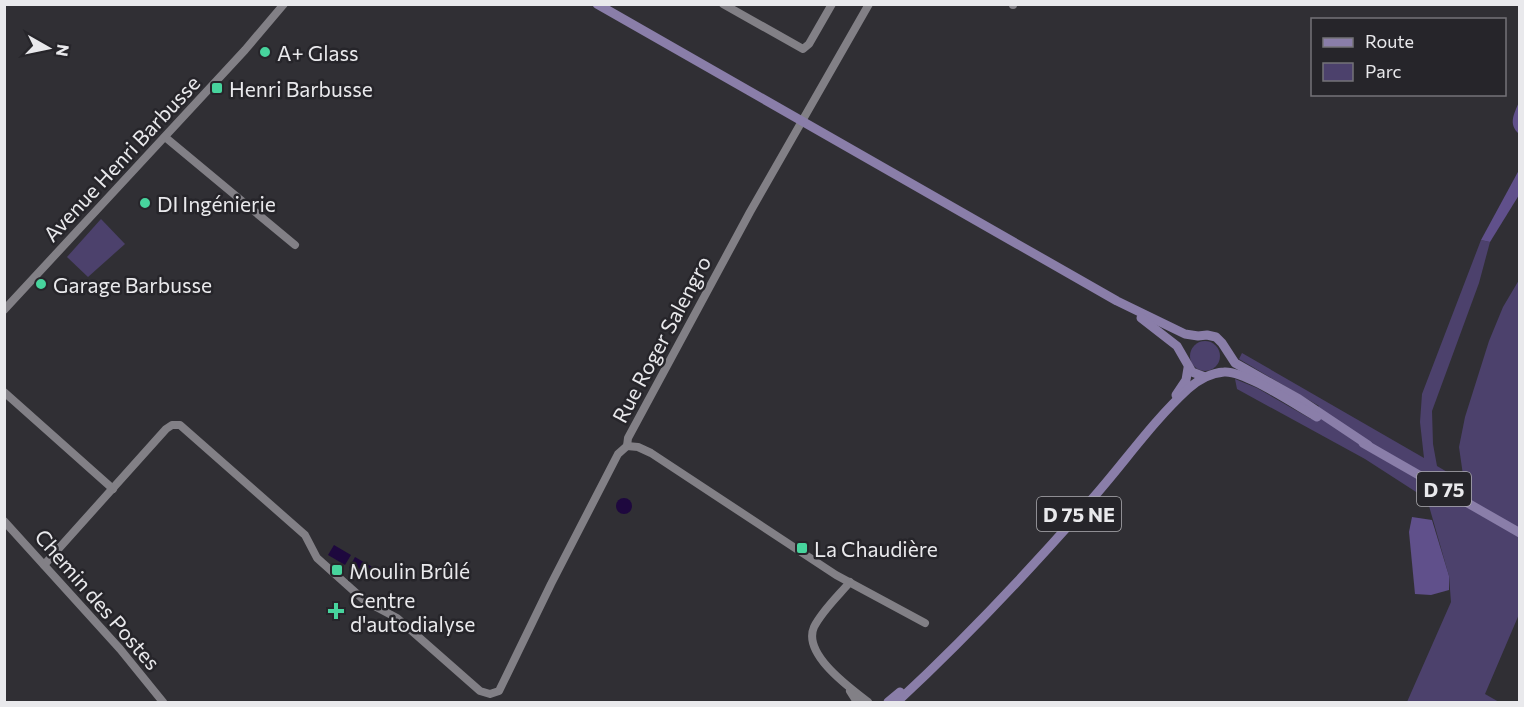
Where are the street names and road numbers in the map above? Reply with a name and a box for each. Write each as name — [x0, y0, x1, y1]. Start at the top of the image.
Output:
street label: Avenue Henri Barbusse — [38, 70, 204, 246]
street label: Rue Roger Salengro — [607, 251, 715, 427]
road number: D 75 — [1417, 472, 1471, 506]
road number: D 75 NE — [1037, 497, 1121, 531]
street label: Chemin des Postes — [30, 524, 166, 674]

